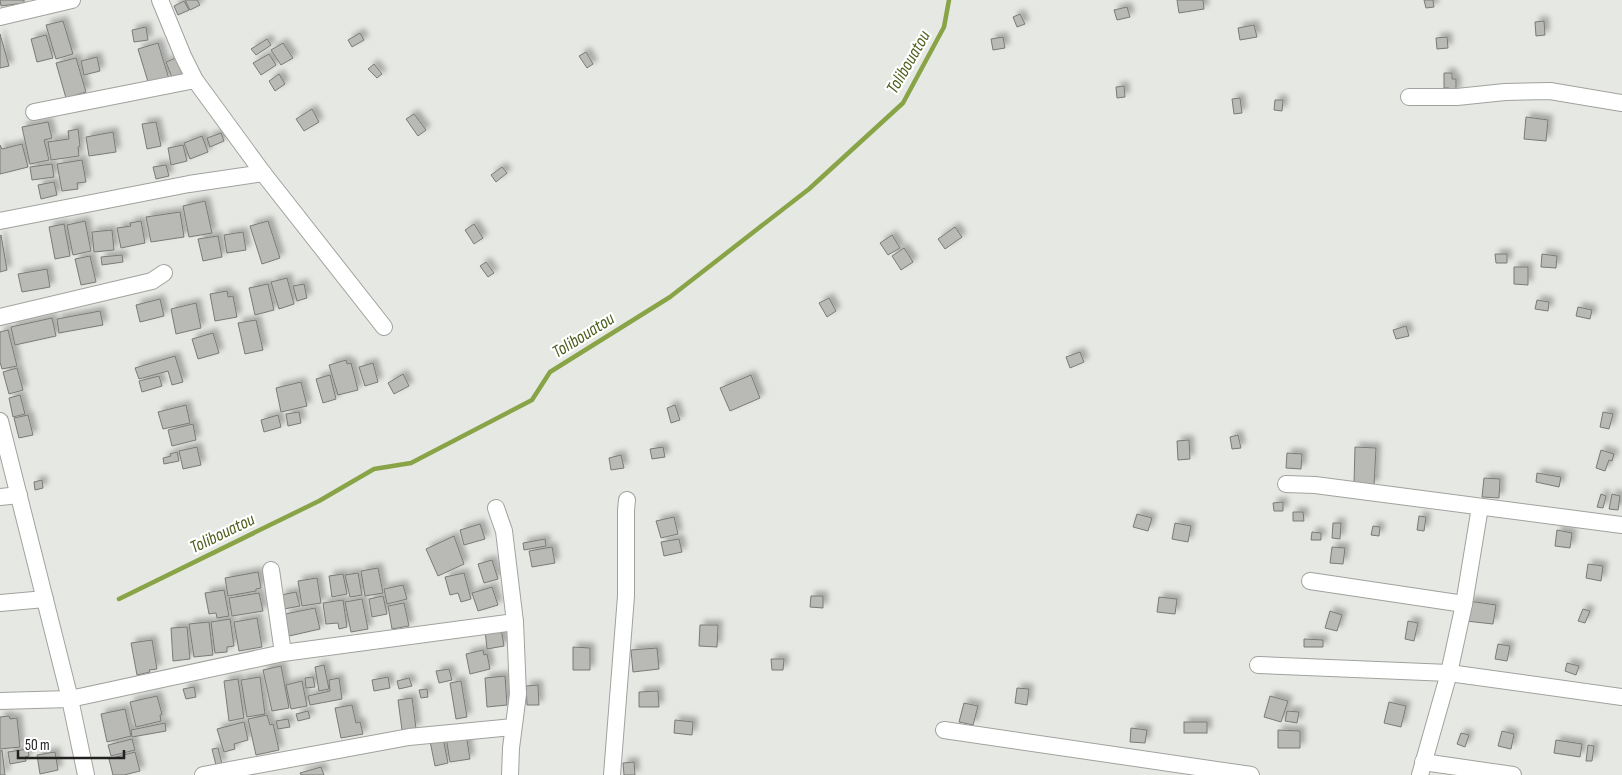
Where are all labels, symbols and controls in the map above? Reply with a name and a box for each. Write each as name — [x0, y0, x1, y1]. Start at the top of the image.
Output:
water label: Tolibouatou — [882, 26, 935, 98]
water label: Tolibouatou — [548, 308, 619, 363]
water label: Tolibouatou — [186, 509, 259, 558]
scale bar — [18, 728, 124, 760]
text: 50 m — [25, 736, 50, 755]

